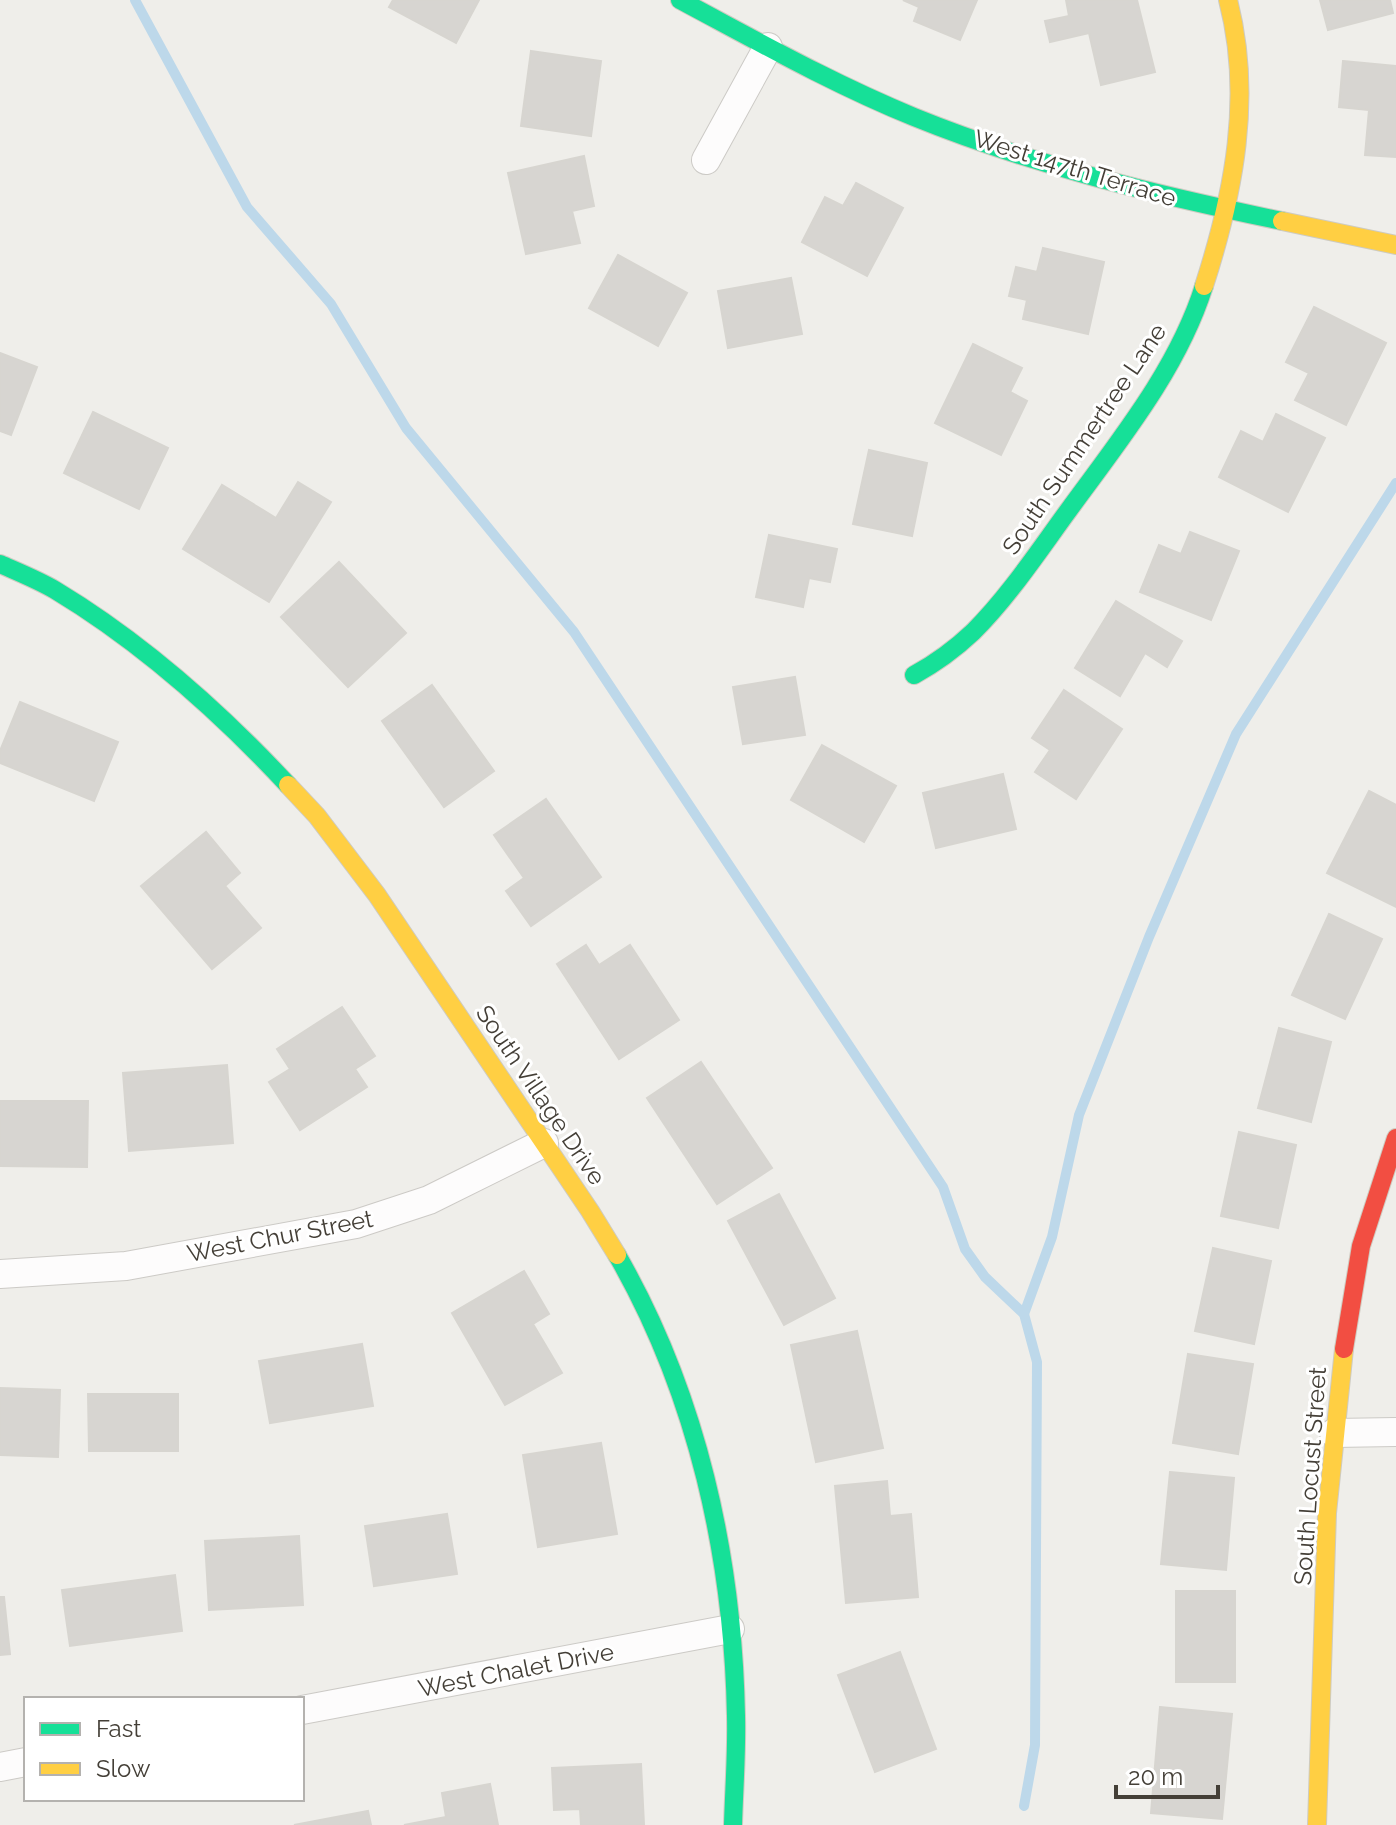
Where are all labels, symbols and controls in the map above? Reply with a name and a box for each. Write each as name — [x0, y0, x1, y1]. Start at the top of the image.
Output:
street label: West 147th Terrace — [970, 123, 1180, 213]
street label: South Summertree Lane — [996, 318, 1172, 560]
street label: South Village Drive — [470, 1000, 612, 1190]
street label: West Chur Street — [185, 1204, 375, 1268]
street label: South Locust Street — [1288, 1366, 1332, 1586]
street label: West Chalet Drive — [416, 1637, 616, 1703]
legend — [24, 1697, 304, 1801]
text: Fast — [96, 1714, 141, 1743]
scale bar — [1116, 1749, 1218, 1799]
text: Slow — [96, 1754, 151, 1783]
text: 20 m — [1128, 1762, 1183, 1791]

